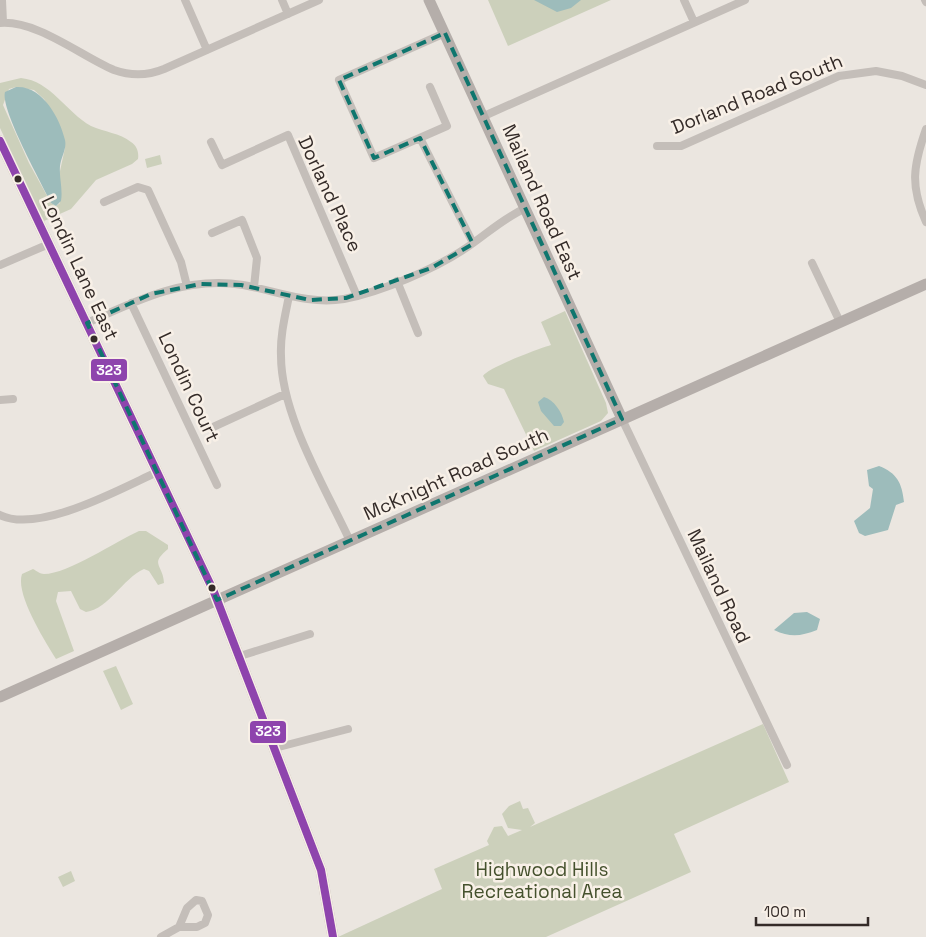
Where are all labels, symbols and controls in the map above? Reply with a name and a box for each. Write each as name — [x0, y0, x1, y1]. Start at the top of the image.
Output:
street label: Dorland Road South — [668, 48, 846, 140]
street label: Mailand Road East — [496, 120, 588, 284]
street label: Dorland Place — [292, 132, 368, 256]
unlabelled marker — [13, 174, 23, 184]
street label: Londin Lane East — [36, 192, 124, 344]
street label: Londin Court — [153, 328, 225, 446]
unlabelled marker — [89, 334, 99, 344]
line badge: 323 — [90, 358, 128, 382]
text: 323 — [96, 361, 122, 379]
street label: McKnight Road South — [360, 422, 552, 526]
street label: Mailand Road — [682, 525, 756, 647]
unlabelled marker — [207, 583, 217, 593]
line badge: 323 — [249, 720, 287, 744]
text: 323 — [255, 722, 281, 740]
park label: Highwood Hills Recreational Area — [462, 857, 623, 904]
scale bar — [756, 894, 868, 926]
text: 100 m — [764, 902, 806, 921]

